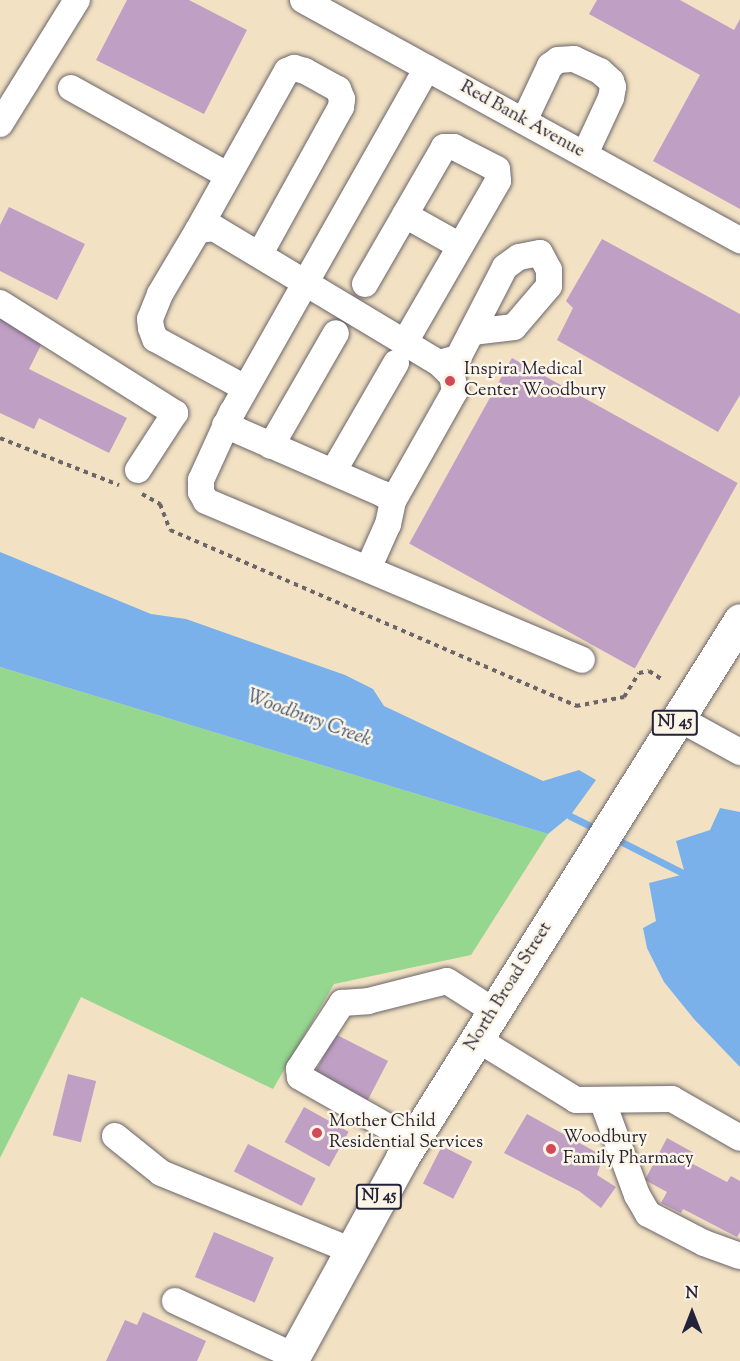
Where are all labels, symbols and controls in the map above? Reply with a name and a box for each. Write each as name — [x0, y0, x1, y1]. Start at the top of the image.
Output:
street label: Red Bank Avenue — [456, 77, 588, 163]
place label: Inspira Medical Center Woodbury — [464, 360, 606, 403]
marker: Inspira Medical Center Woodbury — [441, 372, 459, 390]
water label: Woodbury Creek — [243, 685, 375, 753]
road number: NJ 45 — [651, 710, 699, 736]
street label: North Broad Street — [461, 919, 557, 1055]
place label: Mother Child Residential Services — [329, 1112, 483, 1154]
marker: Mother Child Residential Services — [310, 1126, 324, 1140]
place label: Woodbury Family Pharmacy — [563, 1128, 694, 1170]
marker: Woodbury Family Pharmacy — [544, 1142, 558, 1156]
road number: NJ 45 — [355, 1184, 403, 1210]
north arrow — [662, 1283, 722, 1343]
text: N — [686, 1283, 698, 1306]

